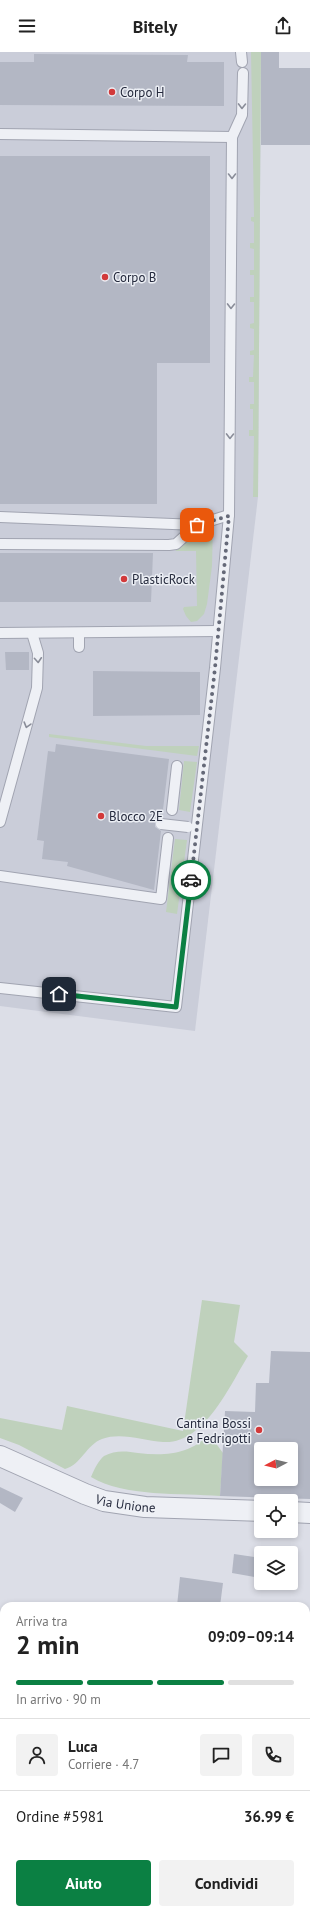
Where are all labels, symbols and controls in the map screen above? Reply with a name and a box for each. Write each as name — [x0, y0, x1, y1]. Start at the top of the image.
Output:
icon: menu — [16, 15, 38, 37]
text: Bitely — [133, 15, 177, 38]
icon: share — [272, 15, 294, 37]
place label: Corpo H — [120, 84, 165, 101]
marker: Corpo H — [107, 87, 117, 97]
one-way arrow — [238, 103, 246, 109]
one-way arrow — [228, 173, 236, 179]
place label: Corpo B — [113, 269, 156, 286]
marker: Corpo B — [100, 272, 110, 282]
one-way arrow — [227, 303, 235, 309]
one-way arrow — [226, 433, 234, 439]
pin — [180, 508, 214, 542]
icon: bag — [186, 514, 208, 536]
place label: PlasticRock — [132, 571, 196, 588]
marker: PlasticRock — [119, 574, 129, 584]
one-way arrow — [34, 657, 43, 663]
one-way arrow — [23, 722, 32, 729]
place label: Blocco 2E — [109, 808, 163, 825]
marker: Blocco 2E — [96, 811, 106, 821]
courier — [171, 860, 211, 900]
icon: car — [180, 869, 202, 891]
pin — [42, 977, 76, 1011]
icon: home — [48, 983, 70, 1005]
place label: Cantina Bossi e Fedrigotti — [176, 1415, 251, 1447]
marker: Cantina Bossi e Fedrigotti — [254, 1425, 264, 1435]
north arrow — [254, 1442, 298, 1486]
map controls — [254, 1442, 298, 1590]
street label: Via Unione — [92, 1490, 156, 1516]
button: locate — [254, 1494, 298, 1538]
button: layers — [254, 1546, 298, 1590]
text: Arriva tra — [16, 1613, 67, 1630]
text: 09:09–09:14 — [208, 1627, 294, 1646]
text: 2 min — [16, 1628, 79, 1661]
text: In arrivo · 90 m — [16, 1691, 101, 1708]
button: person — [16, 1734, 58, 1776]
button: chat — [200, 1734, 242, 1776]
button: phone — [252, 1734, 294, 1776]
text: Luca — [68, 1737, 98, 1756]
text: Corriere · 4.7 — [68, 1756, 139, 1773]
text: Ordine #5981 — [16, 1807, 104, 1826]
text: 36.99 € — [244, 1807, 294, 1826]
button: Aiuto — [16, 1860, 151, 1906]
button: Condividi — [159, 1860, 294, 1906]

